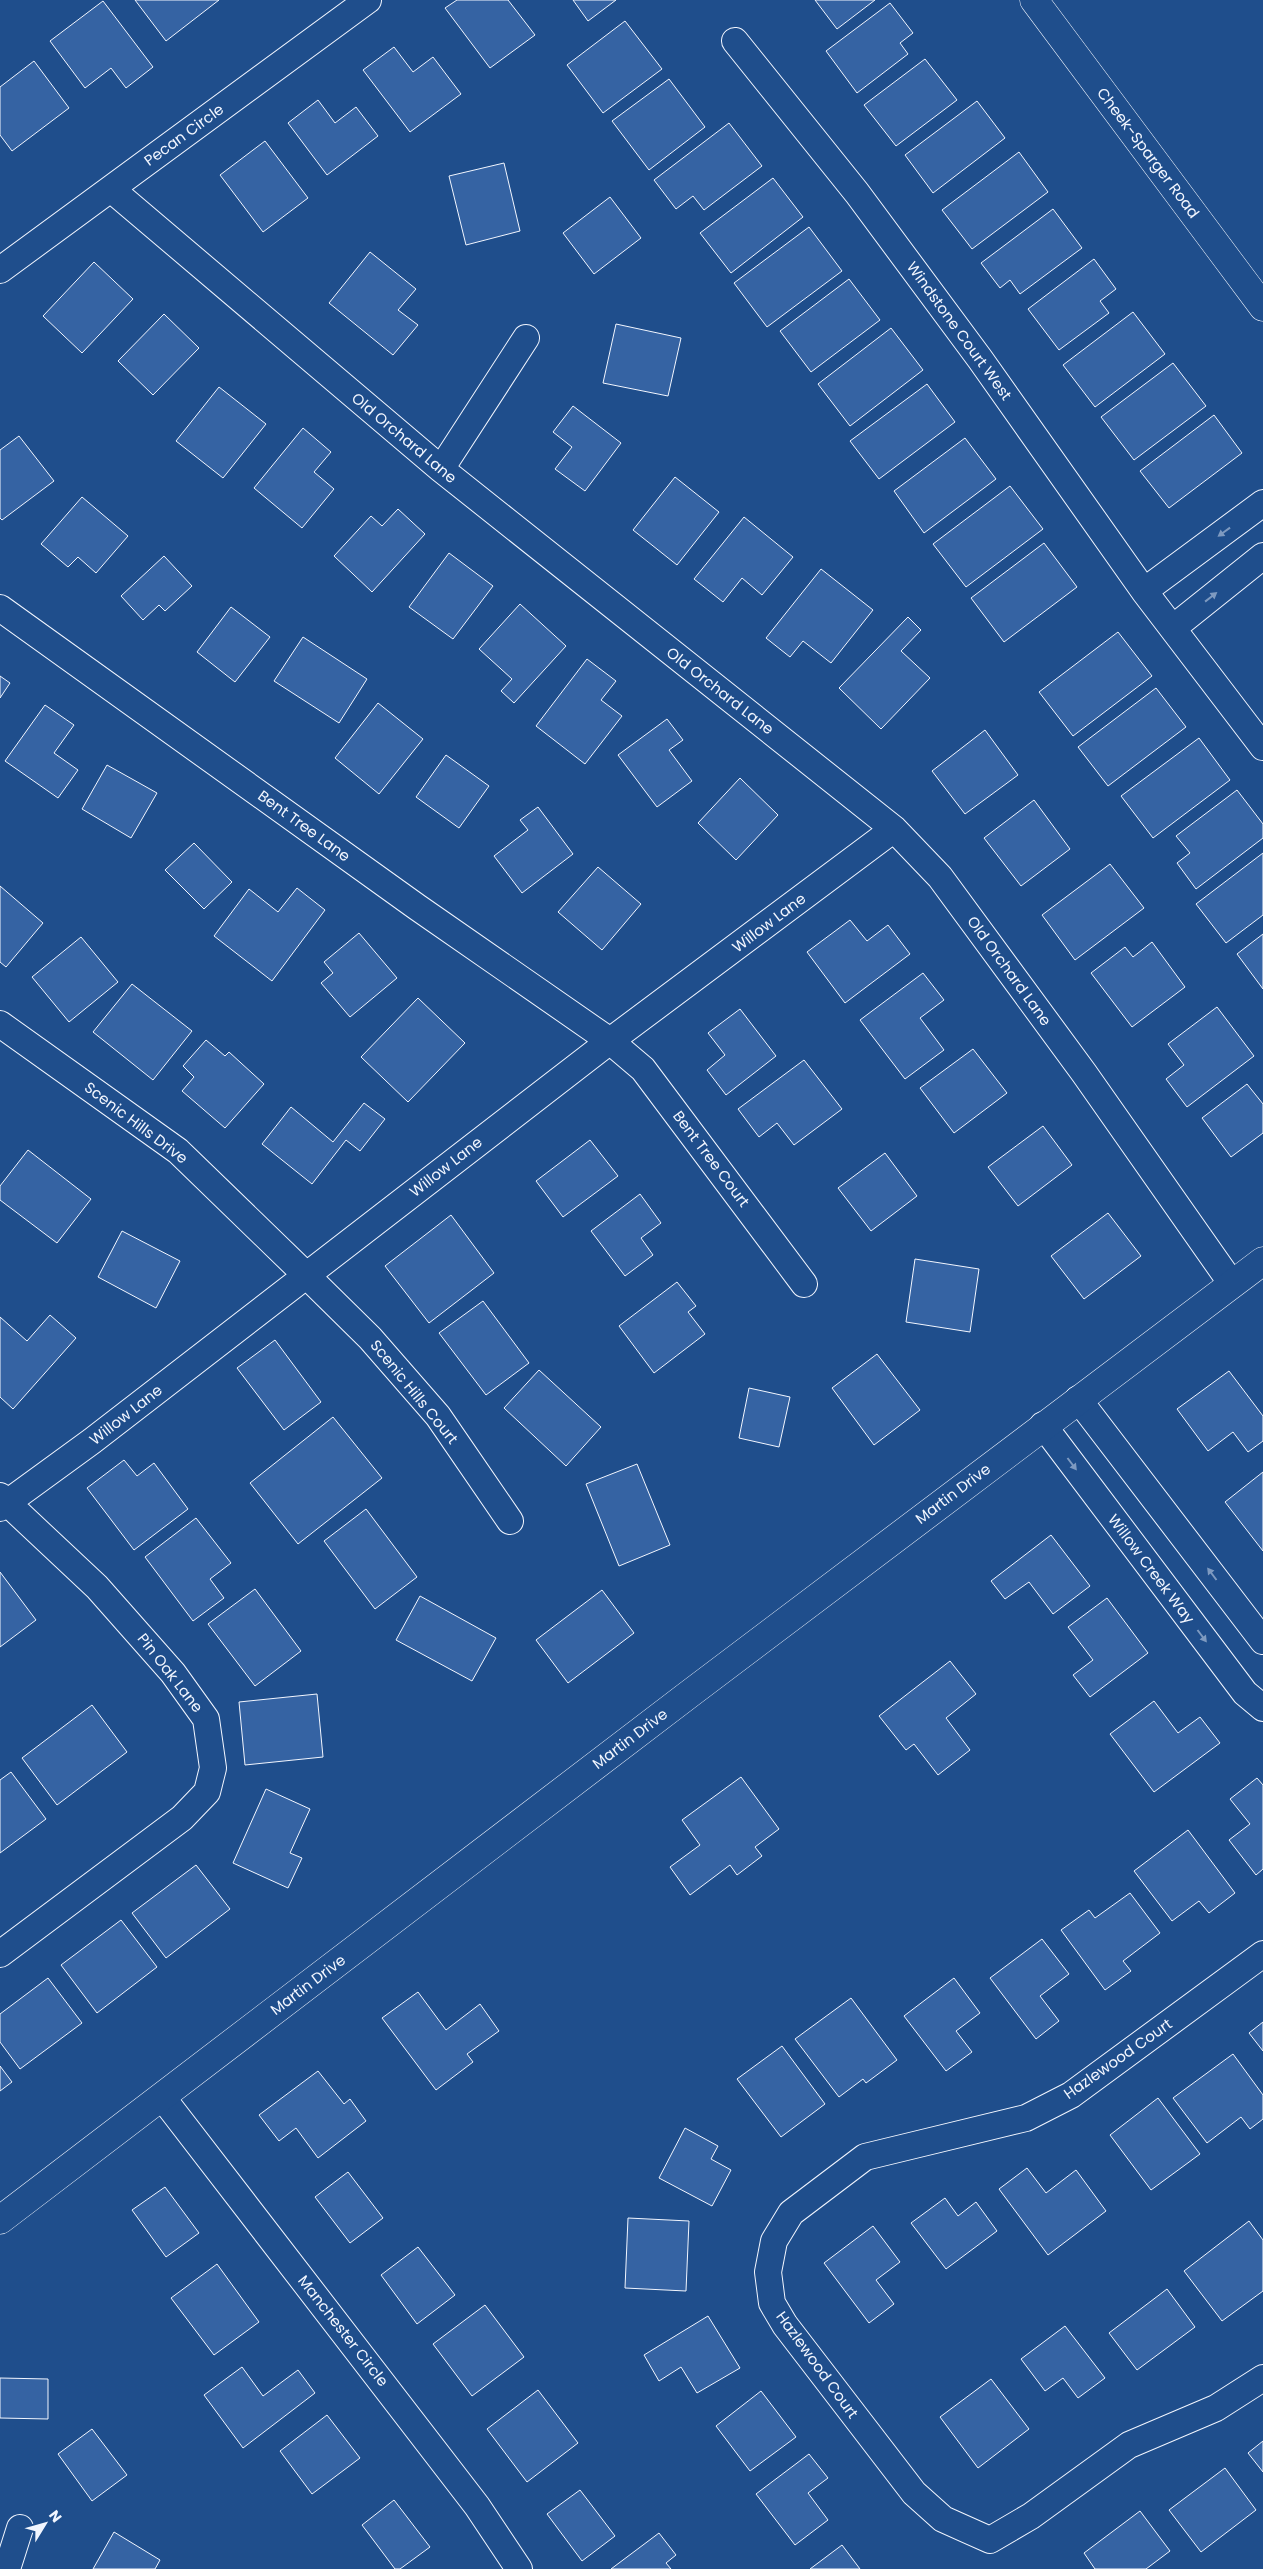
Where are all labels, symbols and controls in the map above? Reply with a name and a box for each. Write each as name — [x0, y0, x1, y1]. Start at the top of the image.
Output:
street label: Cheek-Sparger Road — [1092, 83, 1204, 222]
street label: Pecan Circle — [140, 99, 228, 171]
street label: Windstone Court West — [902, 257, 1017, 404]
street label: Old Orchard Lane — [347, 387, 461, 488]
one-way arrow — [1218, 526, 1231, 537]
one-way arrow — [1204, 592, 1217, 603]
street label: Old Orchard Lane — [662, 642, 778, 739]
street label: Bent Tree Lane — [254, 785, 355, 866]
street label: Willow Lane — [728, 888, 810, 957]
street label: Old Orchard Lane — [962, 911, 1056, 1030]
street label: Scenic Hills Drive — [80, 1077, 192, 1168]
street label: Bent Tree Court — [668, 1106, 755, 1211]
street label: Willow Lane — [405, 1132, 486, 1202]
street label: Scenic Hills Court — [366, 1335, 463, 1448]
street label: Willow Lane — [85, 1380, 166, 1450]
one-way arrow — [1067, 1457, 1078, 1470]
street label: Martin Drive — [911, 1458, 995, 1529]
street label: Willow Creek Way — [1103, 1510, 1200, 1628]
one-way arrow — [1207, 1567, 1217, 1581]
street label: Pin Oak Lane — [133, 1629, 208, 1717]
one-way arrow — [1196, 1629, 1207, 1642]
street label: Martin Drive — [588, 1703, 672, 1774]
street label: Martin Drive — [266, 1949, 350, 2020]
street label: Hazlewood Court — [1059, 2013, 1176, 2104]
street label: Manchester Circle — [293, 2271, 393, 2391]
street label: Hazlewood Court — [771, 2307, 863, 2423]
north arrow — [20, 2499, 70, 2549]
text: N — [44, 2506, 67, 2526]

